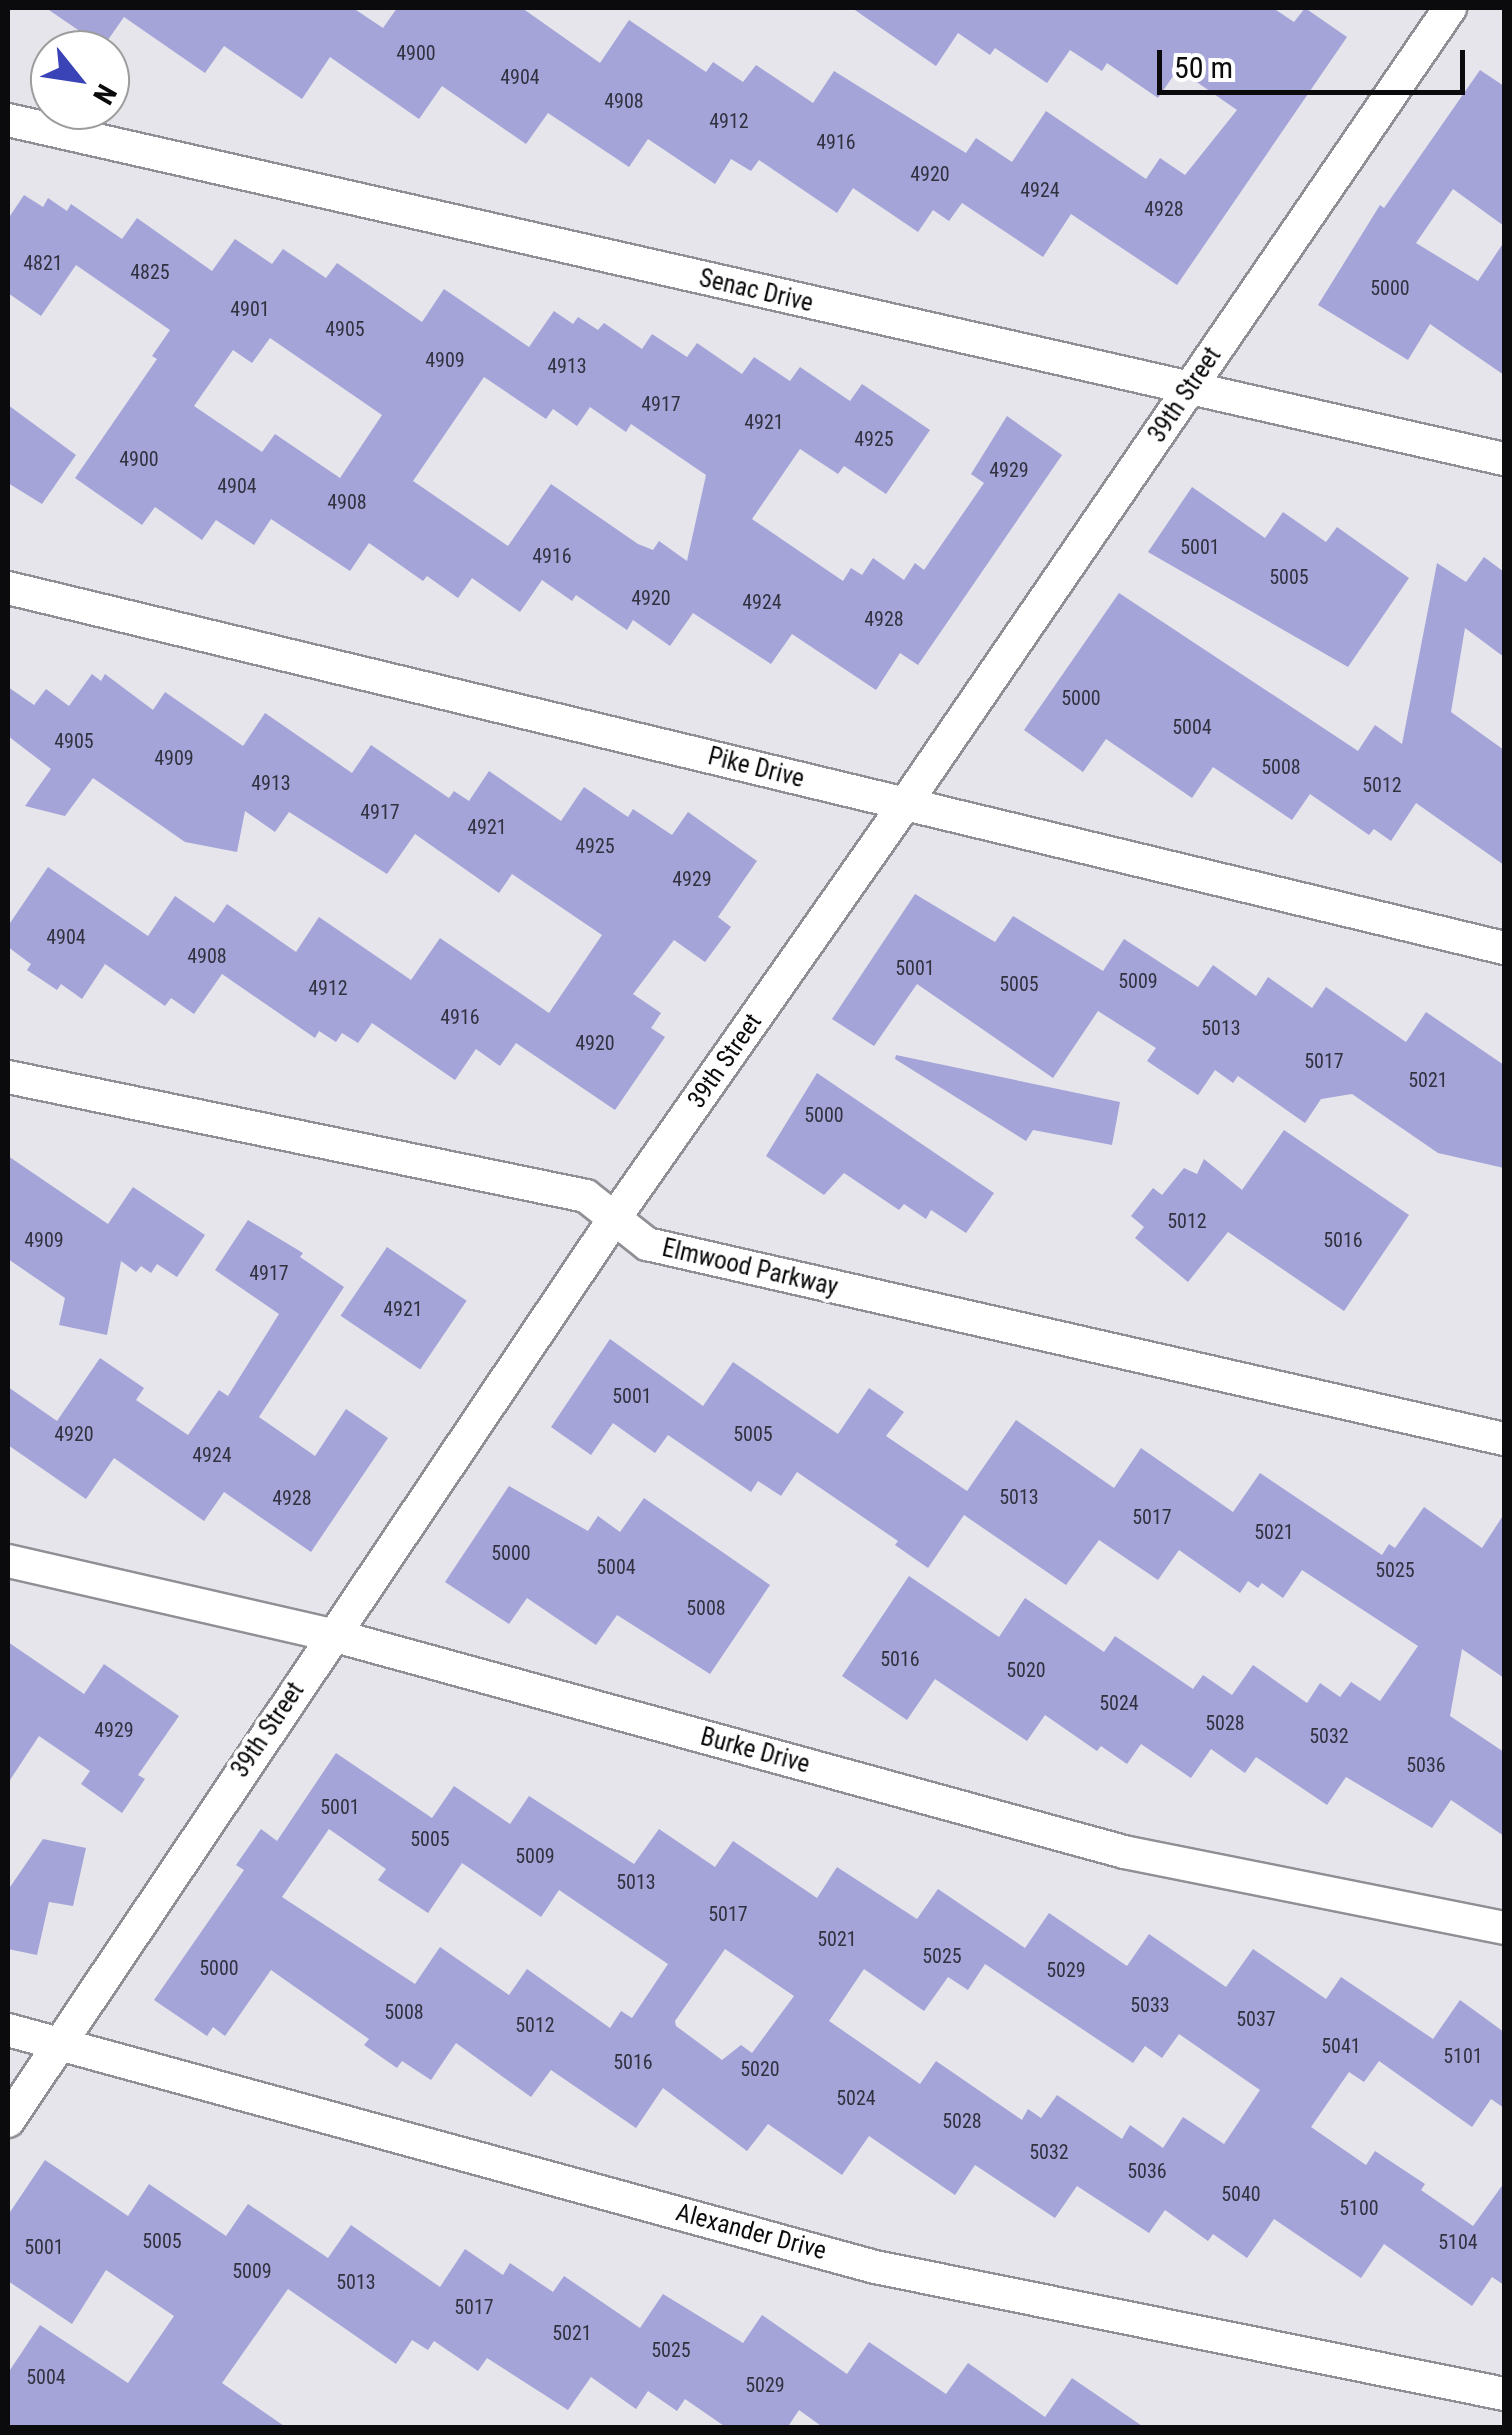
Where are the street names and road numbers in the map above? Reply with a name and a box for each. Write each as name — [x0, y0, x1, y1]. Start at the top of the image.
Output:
street label: Senac Drive — [696, 263, 816, 319]
street label: 39th Street — [1142, 342, 1228, 448]
street label: Pike Drive — [705, 742, 807, 794]
street label: 39th Street — [682, 1008, 768, 1114]
street label: Elmwood Parkway — [659, 1233, 841, 1303]
street label: 39th Street — [225, 1677, 311, 1783]
street label: Burke Drive — [697, 1722, 813, 1780]
street label: Alexander Drive — [673, 2198, 829, 2266]

